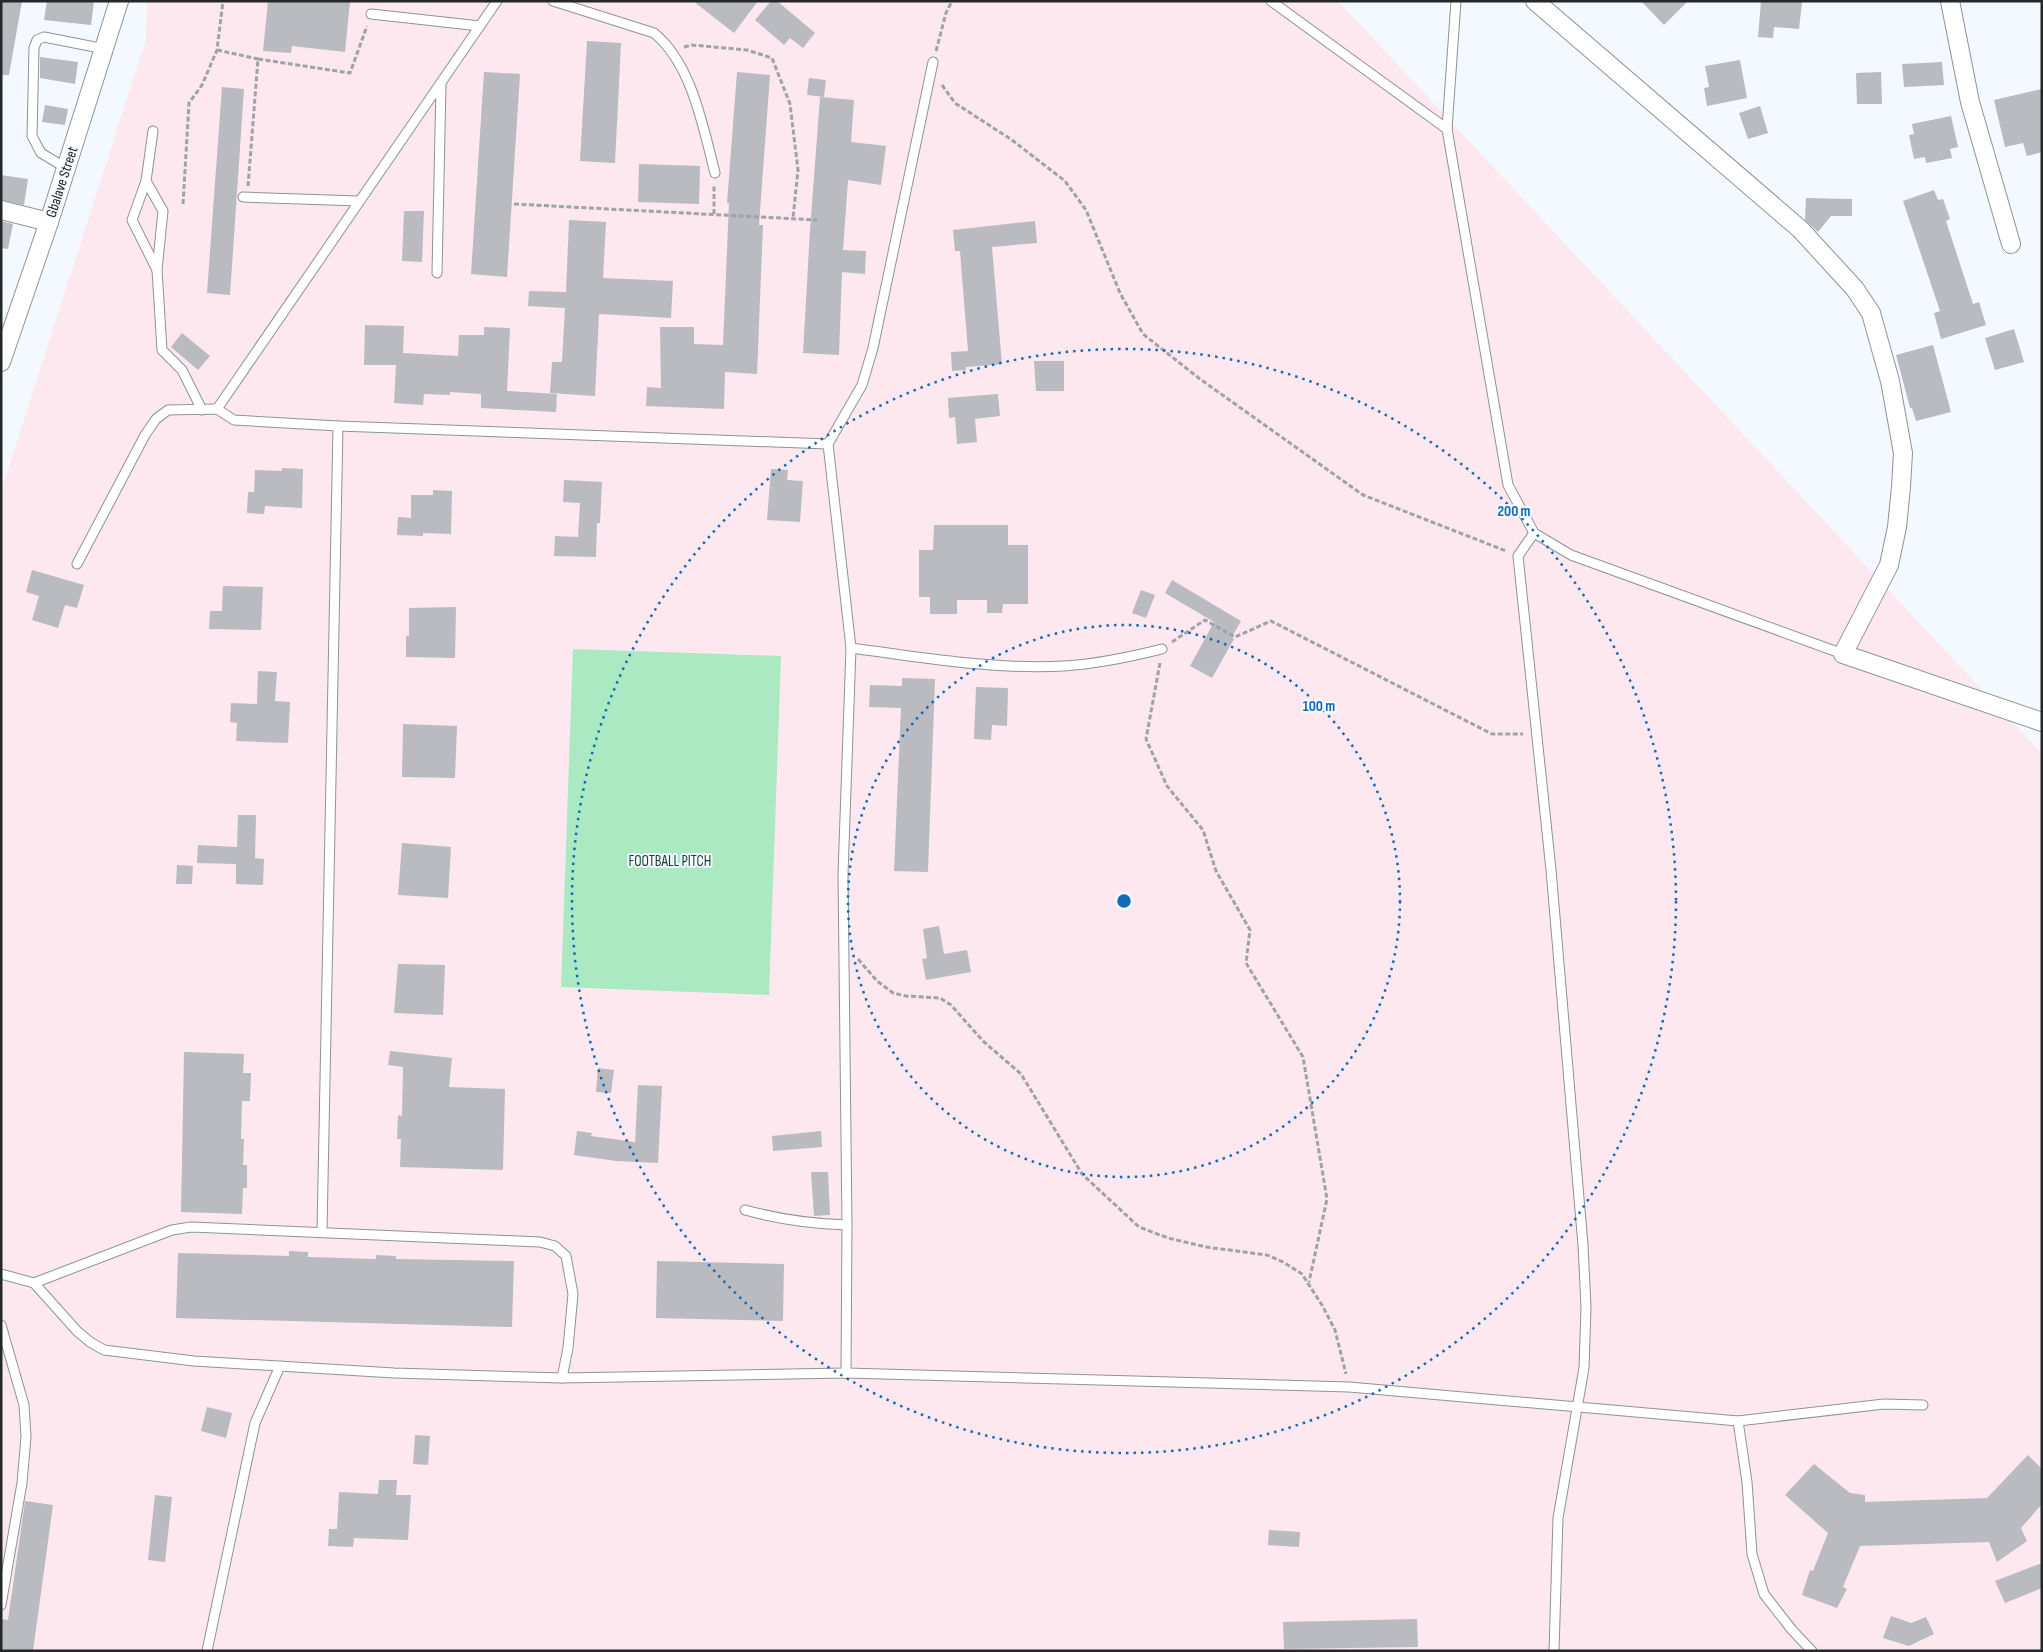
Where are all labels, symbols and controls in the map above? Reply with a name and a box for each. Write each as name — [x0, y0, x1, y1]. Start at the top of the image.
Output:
street label: Gbalave Street — [42, 144, 83, 220]
text: 200 m — [1497, 502, 1531, 521]
text: 100 m — [1303, 697, 1335, 716]
park label: FOOTBALL PITCH — [629, 852, 711, 871]
centre of rings — [1115, 892, 1133, 910]

